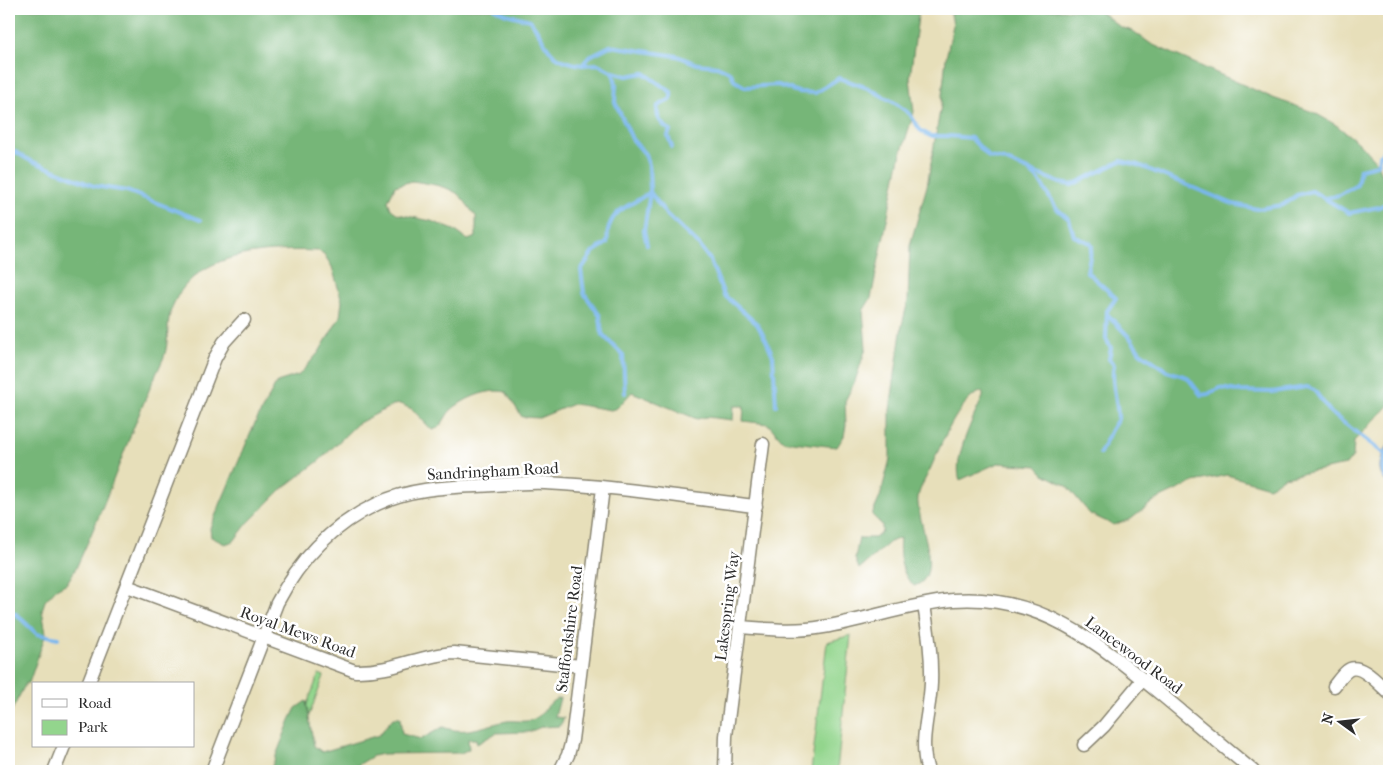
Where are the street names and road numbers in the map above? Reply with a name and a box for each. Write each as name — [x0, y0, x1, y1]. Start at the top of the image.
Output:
street label: Sandringham Road — [427, 458, 560, 484]
street label: Lakespring Way — [711, 549, 743, 662]
street label: Staffordshire Road — [552, 564, 586, 693]
street label: Royal Mews Road — [238, 602, 359, 662]
street label: Lancewood Road — [1082, 612, 1187, 698]

